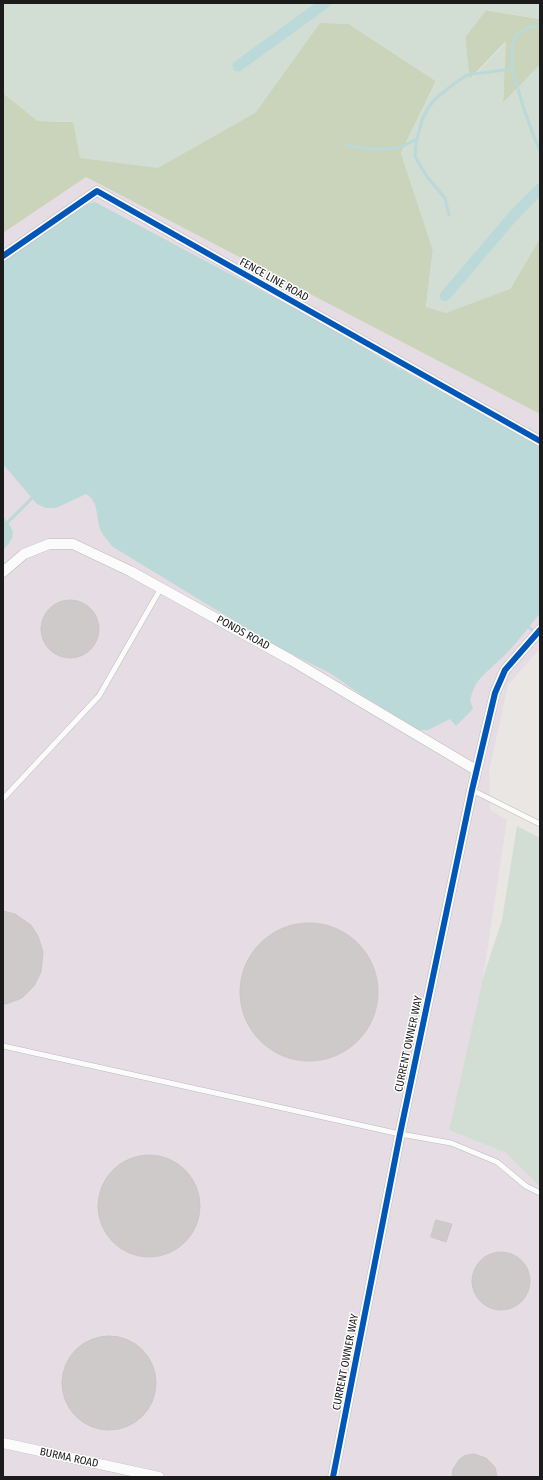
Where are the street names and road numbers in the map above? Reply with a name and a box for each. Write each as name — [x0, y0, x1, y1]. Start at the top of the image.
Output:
street label: FENCE LINE ROAD — [237, 256, 311, 304]
street label: PONDS ROAD — [214, 613, 272, 653]
street label: CURRENT OWNER WAY — [392, 995, 426, 1093]
street label: CURRENT OWNER WAY — [330, 1313, 362, 1411]
street label: BURMA ROAD — [39, 1445, 99, 1471]

